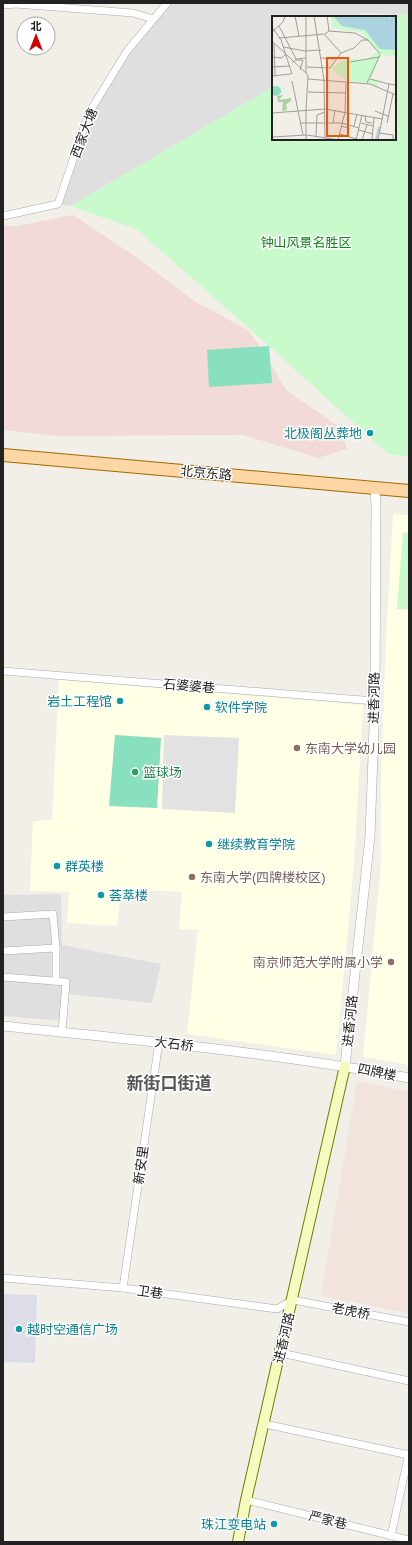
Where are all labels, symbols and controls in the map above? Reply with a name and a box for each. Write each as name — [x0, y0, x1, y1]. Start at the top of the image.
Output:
north arrow — [16, 16, 56, 56]
inset map — [272, 16, 396, 140]
text: 北 — [31, 20, 42, 32]
street label: 西家大塘 — [68, 106, 100, 160]
park label: 钟山风景名胜区 — [260, 235, 352, 250]
place label: 北极阁丛葬地 — [284, 426, 362, 441]
marker: 北极阁丛葬地 — [365, 428, 375, 438]
street label: 北京东路 — [179, 463, 233, 483]
street label: 进香河路 — [366, 672, 382, 724]
street label: 石婆婆巷 — [162, 676, 216, 696]
place label: 岩土工程馆 — [47, 694, 112, 709]
marker: 岩土工程馆 — [115, 696, 125, 706]
place label: 软件学院 — [215, 700, 267, 715]
marker: 软件学院 — [202, 702, 212, 712]
place label: 东南大学幼儿园 — [305, 741, 396, 756]
marker: 东南大学幼儿园 — [292, 743, 302, 753]
place label: 篮球场 — [143, 765, 182, 780]
marker: 篮球场 — [130, 767, 140, 777]
place label: 继续教育学院 — [217, 837, 295, 852]
marker: 继续教育学院 — [204, 839, 214, 849]
place label: 群英楼 — [65, 859, 104, 874]
marker: 群英楼 — [52, 861, 62, 871]
place label: 东南大学(四牌楼校区) — [200, 870, 326, 885]
marker: 东南大学(四牌楼校区) — [187, 872, 197, 882]
place label: 荟萃楼 — [109, 888, 148, 903]
marker: 荟萃楼 — [96, 890, 106, 900]
place label: 南京师范大学附属小学 — [253, 955, 383, 970]
marker: 南京师范大学附属小学 — [386, 957, 396, 967]
street label: 进香河路 — [340, 994, 360, 1048]
street label: 大石桥 — [154, 1034, 194, 1054]
street label: 四牌楼 — [356, 1061, 398, 1083]
district label: 新街口街道 — [127, 1074, 212, 1093]
street label: 新安里 — [131, 1145, 151, 1185]
street label: 卫巷 — [136, 1283, 164, 1301]
street label: 老虎桥 — [330, 1300, 372, 1322]
street label: 进香河路 — [271, 1311, 297, 1365]
place label: 越时空通信广场 — [27, 1322, 118, 1337]
marker: 越时空通信广场 — [14, 1324, 24, 1334]
street label: 严家巷 — [307, 1508, 349, 1532]
place label: 珠江变电站 — [201, 1517, 266, 1532]
marker: 珠江变电站 — [269, 1519, 279, 1529]

